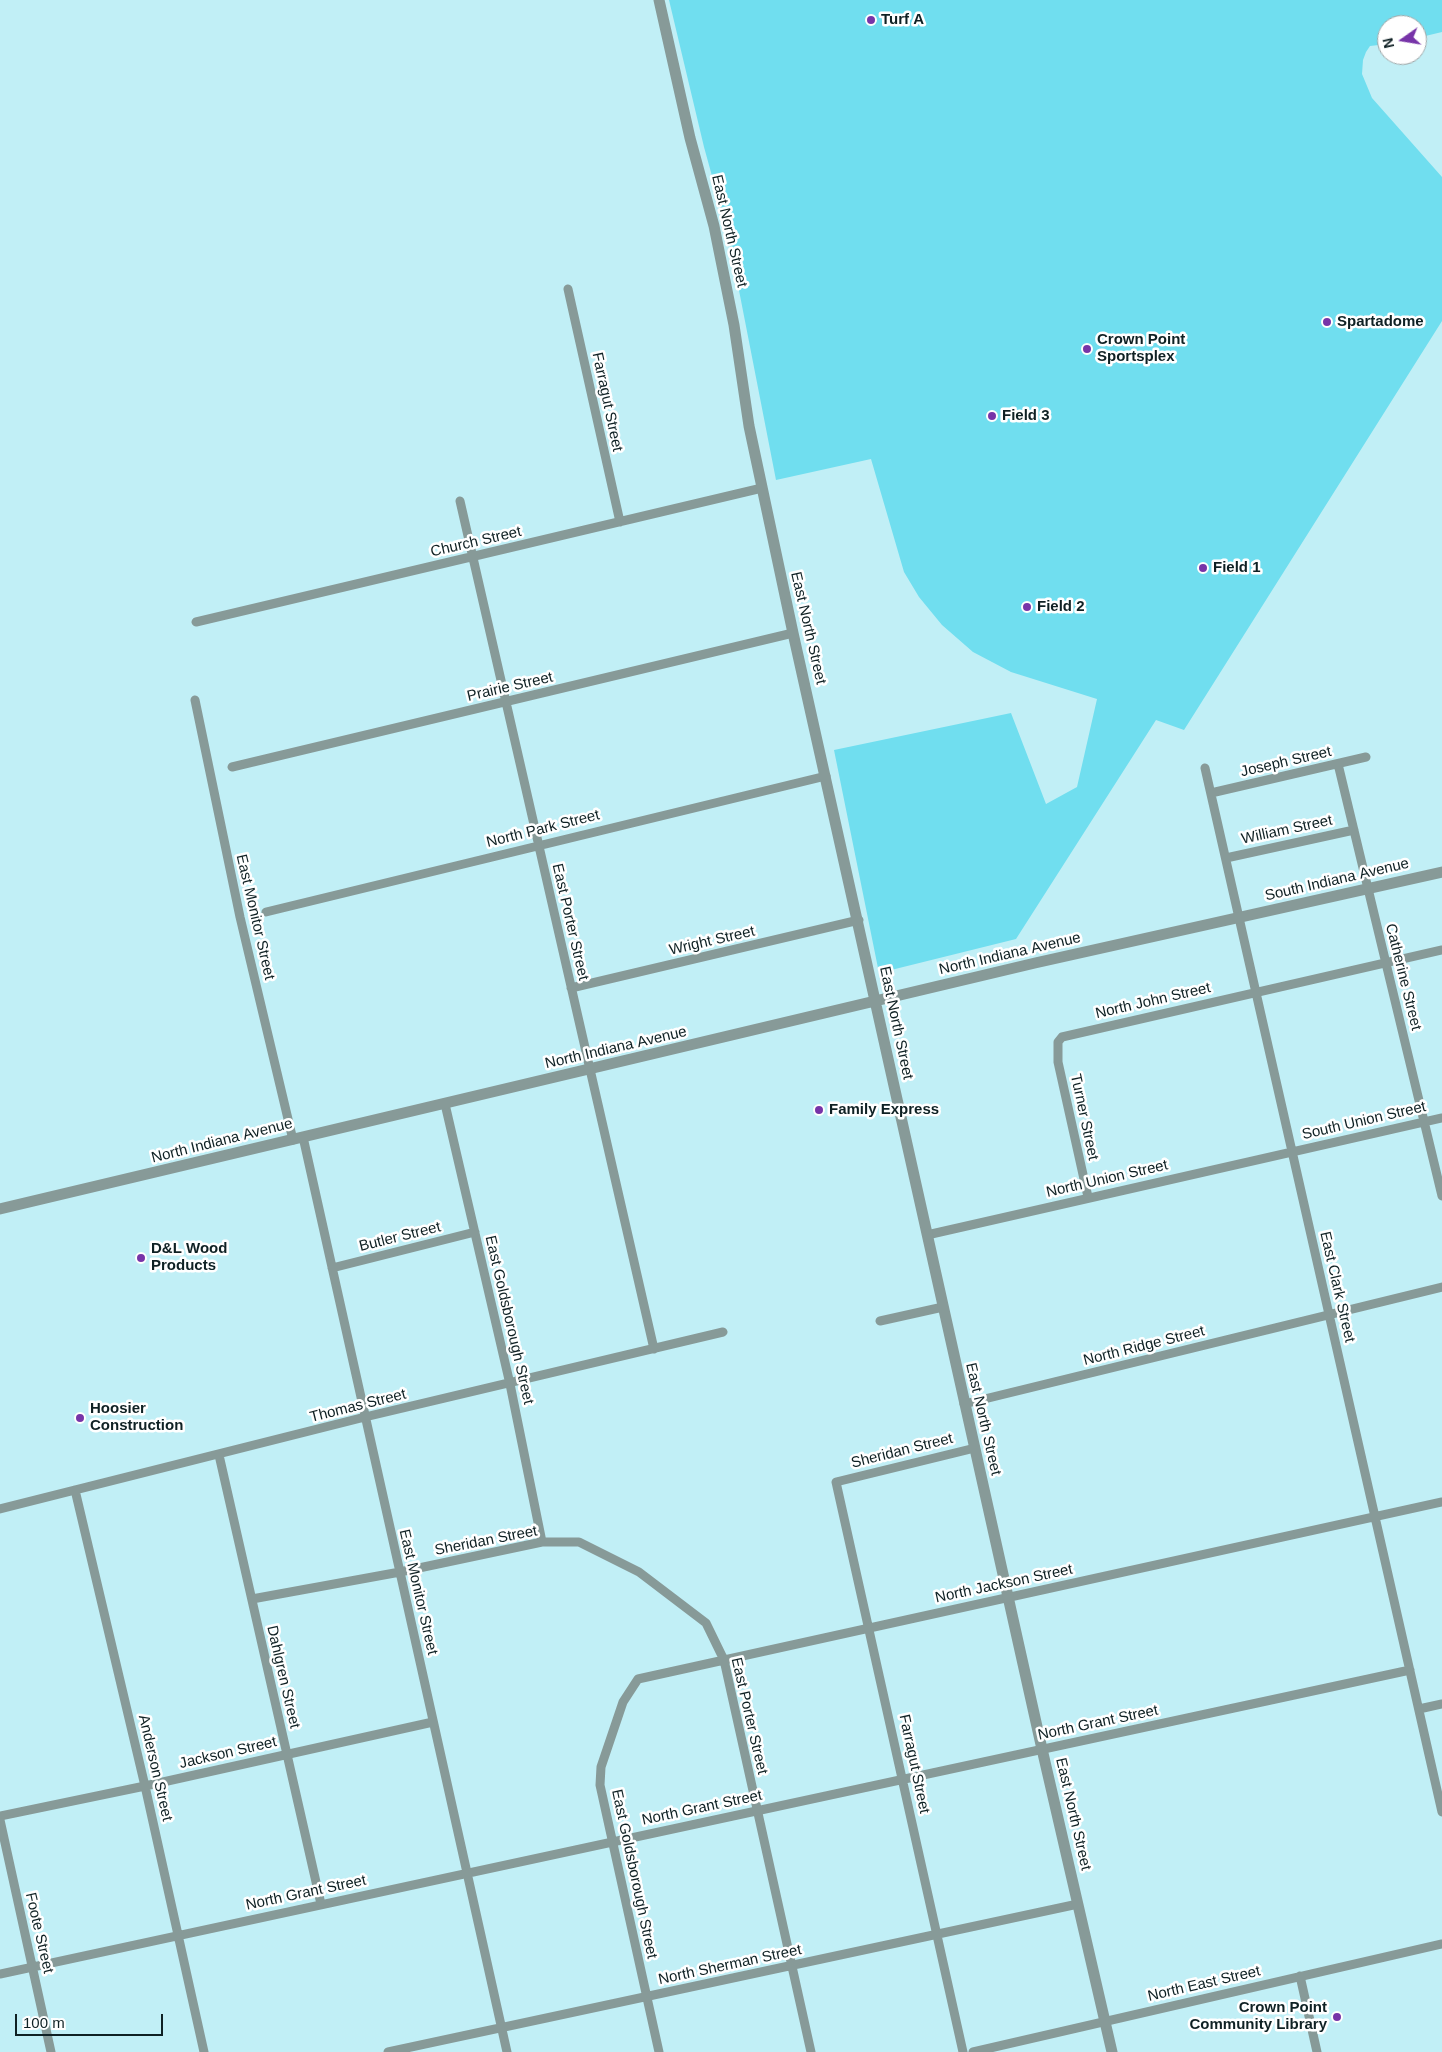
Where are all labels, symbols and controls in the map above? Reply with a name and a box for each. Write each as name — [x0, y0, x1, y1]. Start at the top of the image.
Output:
place label: Turf A — [881, 11, 924, 29]
marker: Turf A — [865, 14, 877, 26]
north arrow — [1377, 15, 1427, 65]
text: N — [1379, 36, 1397, 50]
street label: East North Street — [707, 173, 751, 289]
place label: Spartadome — [1337, 313, 1424, 331]
marker: Spartadome — [1321, 316, 1333, 328]
place label: Crown Point Sportsplex — [1097, 331, 1185, 366]
marker: Crown Point Sportsplex — [1081, 343, 1093, 355]
street label: Farragut Street — [588, 351, 626, 453]
place label: Field 3 — [1002, 407, 1050, 425]
marker: Field 3 — [986, 410, 998, 422]
street label: Church Street — [429, 523, 523, 561]
place label: Field 1 — [1213, 559, 1261, 577]
marker: Field 1 — [1197, 562, 1209, 574]
street label: East North Street — [786, 570, 830, 686]
place label: Field 2 — [1037, 598, 1085, 616]
marker: Field 2 — [1021, 601, 1033, 613]
street label: Prairie Street — [465, 668, 555, 706]
street label: Joseph Street — [1239, 743, 1333, 781]
street label: North Park Street — [485, 806, 601, 852]
street label: William Street — [1240, 812, 1334, 848]
street label: East Monitor Street — [232, 852, 278, 982]
street label: South Indiana Avenue — [1263, 855, 1411, 905]
street label: East Porter Street — [548, 862, 592, 982]
street label: Wright Street — [667, 922, 757, 960]
street label: Catherine Street — [1381, 922, 1425, 1032]
street label: North Indiana Avenue — [937, 929, 1083, 979]
street label: East North Street — [875, 965, 917, 1081]
street label: North John Street — [1094, 979, 1212, 1023]
street label: North Indiana Avenue — [543, 1023, 689, 1073]
street label: Turner Street — [1066, 1072, 1102, 1162]
street label: South Union Street — [1300, 1098, 1428, 1144]
place label: Family Express — [829, 1101, 939, 1119]
marker: Family Express — [813, 1104, 825, 1116]
street label: North Indiana Avenue — [150, 1115, 294, 1167]
street label: North Union Street — [1044, 1156, 1170, 1202]
street label: Butler Street — [357, 1218, 443, 1256]
street label: East Clark Street — [1315, 1230, 1359, 1344]
street label: East Goldsborough Street — [481, 1234, 537, 1406]
place label: D&L Wood Products — [151, 1240, 227, 1275]
marker: D&L Wood Products — [135, 1252, 147, 1264]
street label: North Ridge Street — [1082, 1322, 1206, 1370]
street label: East North Street — [961, 1361, 1005, 1477]
street label: Thomas Street — [308, 1385, 408, 1427]
place label: Hoosier Construction — [90, 1400, 183, 1435]
marker: Hoosier Construction — [74, 1412, 86, 1424]
street label: Sheridan Street — [849, 1430, 955, 1472]
street label: Sheridan Street — [433, 1522, 539, 1560]
street label: East Monitor Street — [395, 1527, 441, 1657]
street label: North Jackson Street — [934, 1561, 1074, 1607]
street label: Dahlgren Street — [262, 1624, 304, 1730]
street label: East Porter Street — [727, 1656, 771, 1776]
street label: North Grant Street — [1036, 1701, 1160, 1745]
street label: Anderson Street — [134, 1713, 176, 1823]
street label: Farragut Street — [895, 1713, 933, 1815]
street label: Jackson Street — [178, 1733, 278, 1773]
street label: East North Street — [1051, 1756, 1095, 1872]
street label: North Grant Street — [640, 1786, 764, 1830]
street label: East Goldsborough Street — [607, 1788, 661, 1960]
street label: North Grant Street — [244, 1871, 368, 1915]
street label: Foote Street — [21, 1891, 57, 1975]
street label: North Sherman Street — [657, 1941, 803, 1989]
street label: North East Street — [1146, 1962, 1262, 2006]
place label: Crown Point Community Library — [1189, 1999, 1327, 2034]
scale bar — [18, 2004, 165, 2036]
marker: Crown Point Community Library — [1331, 2011, 1343, 2023]
text: 100 m — [23, 2014, 65, 2031]

